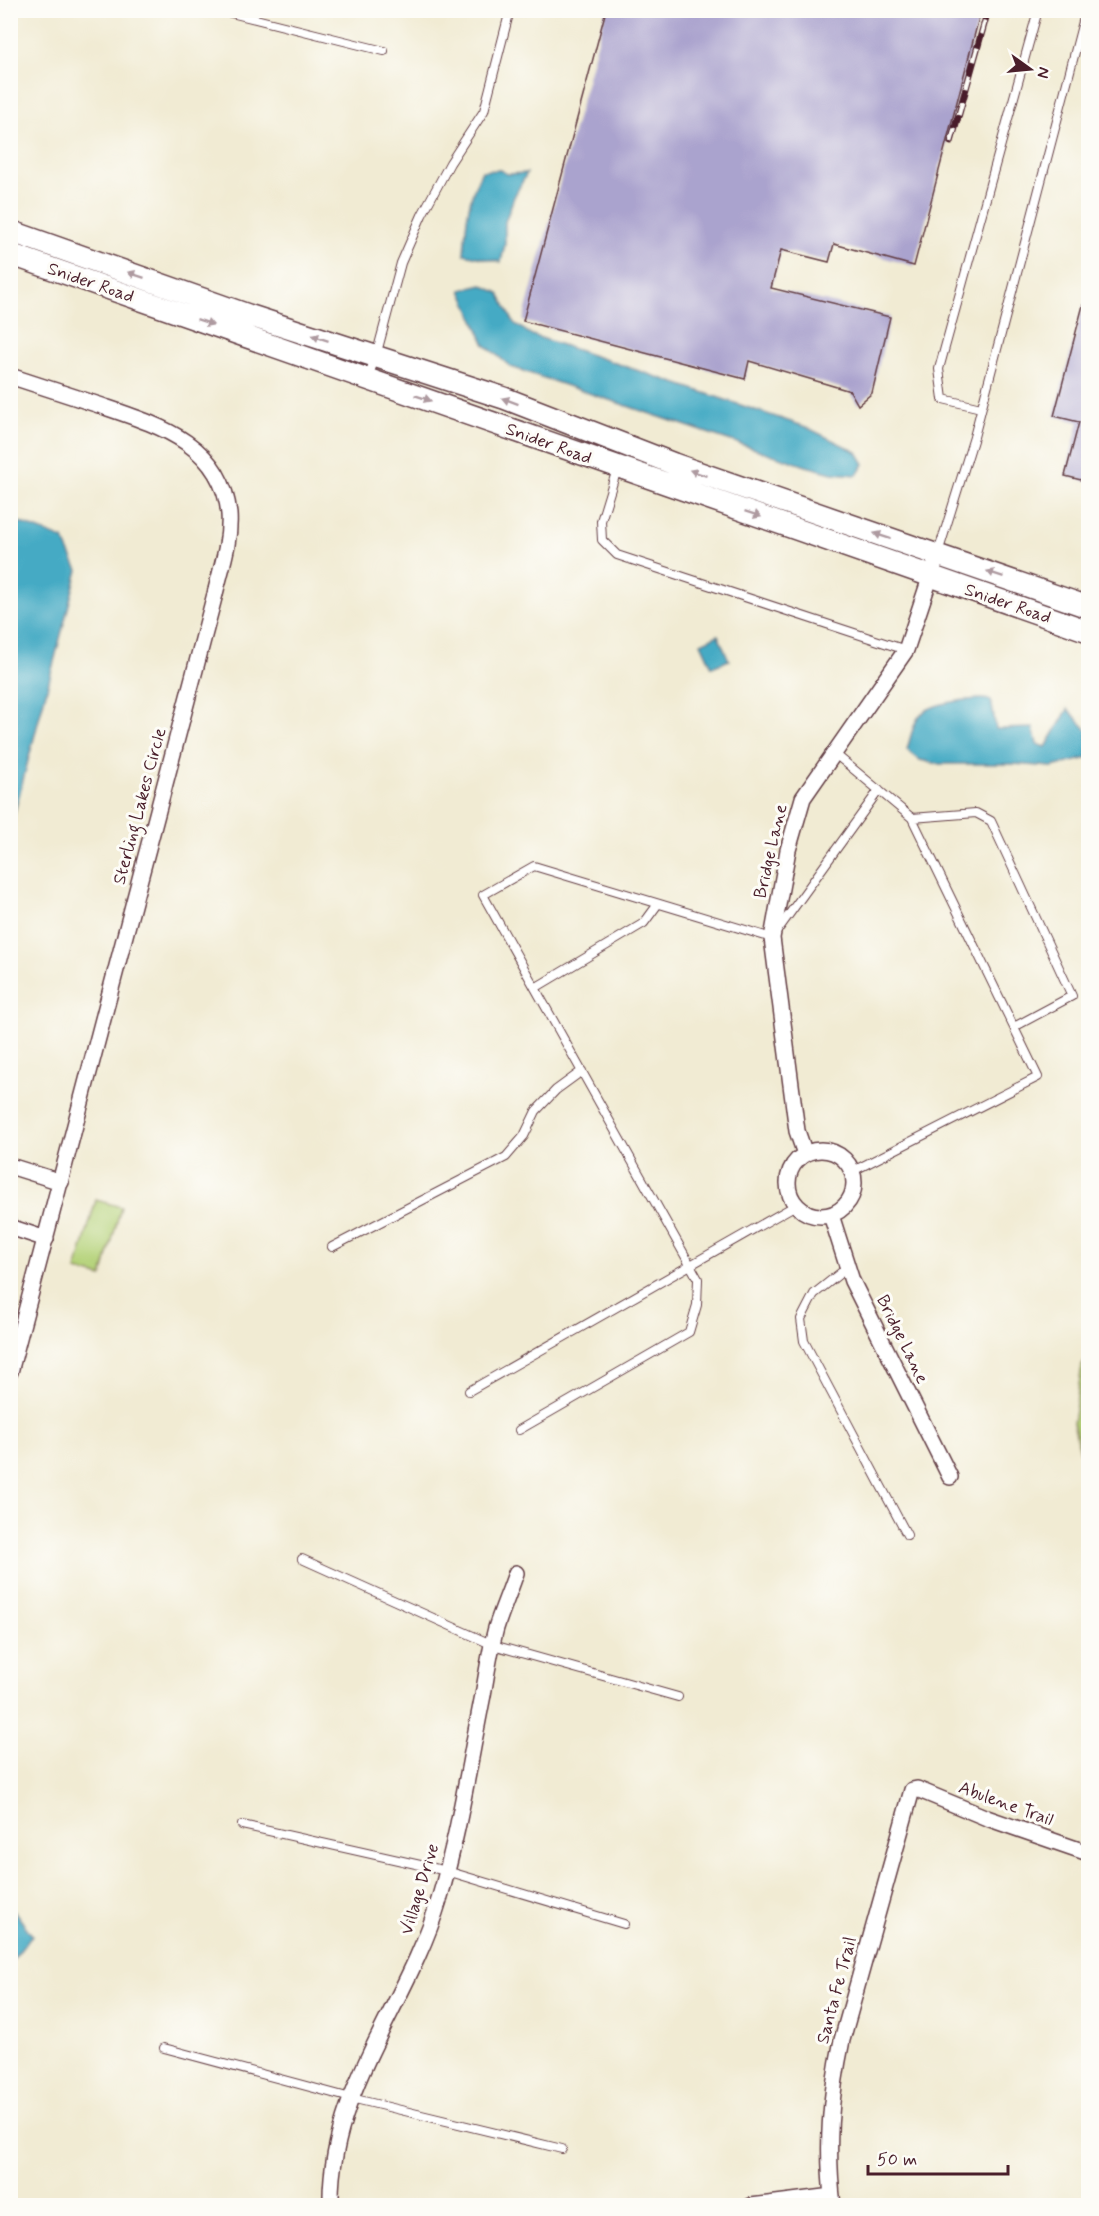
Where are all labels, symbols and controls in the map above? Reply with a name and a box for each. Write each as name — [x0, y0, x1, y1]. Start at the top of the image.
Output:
north arrow — [1000, 39, 1060, 99]
text: N — [1032, 65, 1055, 80]
street label: Snider Road — [44, 257, 137, 309]
one-way arrow — [127, 270, 145, 280]
one-way arrow — [196, 317, 214, 327]
one-way arrow — [311, 333, 329, 343]
one-way arrow — [414, 393, 432, 403]
one-way arrow — [501, 396, 519, 405]
street label: Snider Road — [502, 417, 595, 471]
one-way arrow — [689, 467, 707, 477]
one-way arrow — [744, 510, 762, 520]
one-way arrow — [873, 530, 891, 540]
one-way arrow — [986, 569, 1004, 579]
street label: Snider Road — [961, 578, 1054, 630]
street label: Sterling Lakes Circle — [107, 725, 174, 888]
street label: Bridge Lane — [748, 802, 794, 901]
street label: Bridge Lane — [870, 1291, 934, 1388]
street label: Abulene Trail — [955, 1776, 1056, 1832]
street label: Village Drive — [395, 1841, 445, 1938]
street label: Santa Fe Trail — [811, 1934, 863, 2047]
scale bar — [868, 2138, 1008, 2176]
text: 50 m — [877, 2148, 917, 2172]

